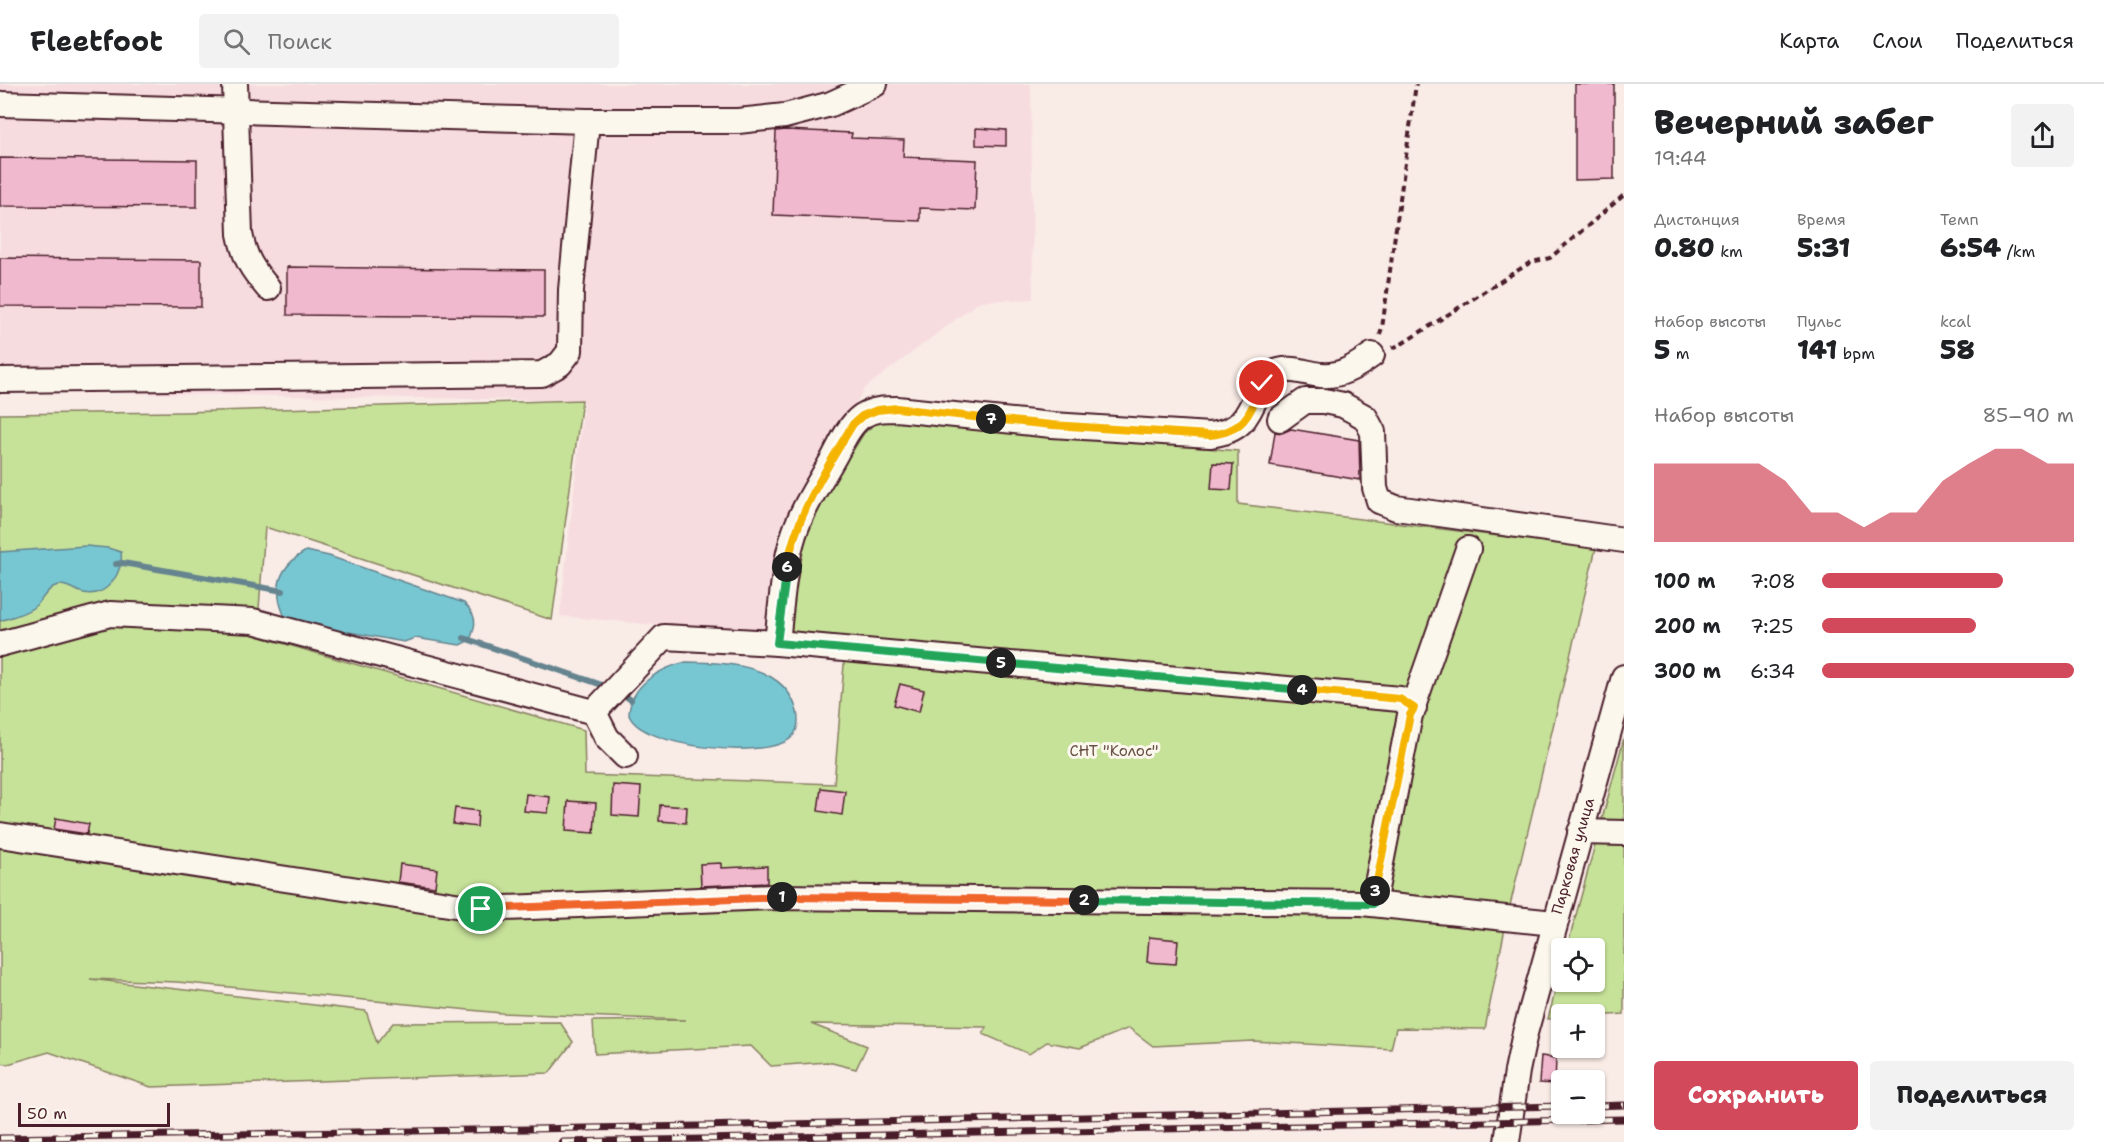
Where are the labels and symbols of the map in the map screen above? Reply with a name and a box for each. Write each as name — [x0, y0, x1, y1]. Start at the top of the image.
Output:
pin — [1236, 357, 1287, 408]
pin: 7 — [976, 404, 1006, 434]
pin: 6 — [772, 552, 802, 582]
pin: 5 — [986, 648, 1016, 678]
pin: 4 — [1287, 675, 1317, 705]
park label: СНТ "Колос" — [1070, 741, 1158, 761]
street label: Парковая улица — [1547, 795, 1599, 917]
pin: 3 — [1360, 876, 1390, 906]
pin: 1 — [767, 882, 797, 912]
pin — [455, 883, 506, 934]
pin: 2 — [1069, 885, 1099, 915]
scale bar — [18, 1100, 170, 1128]

